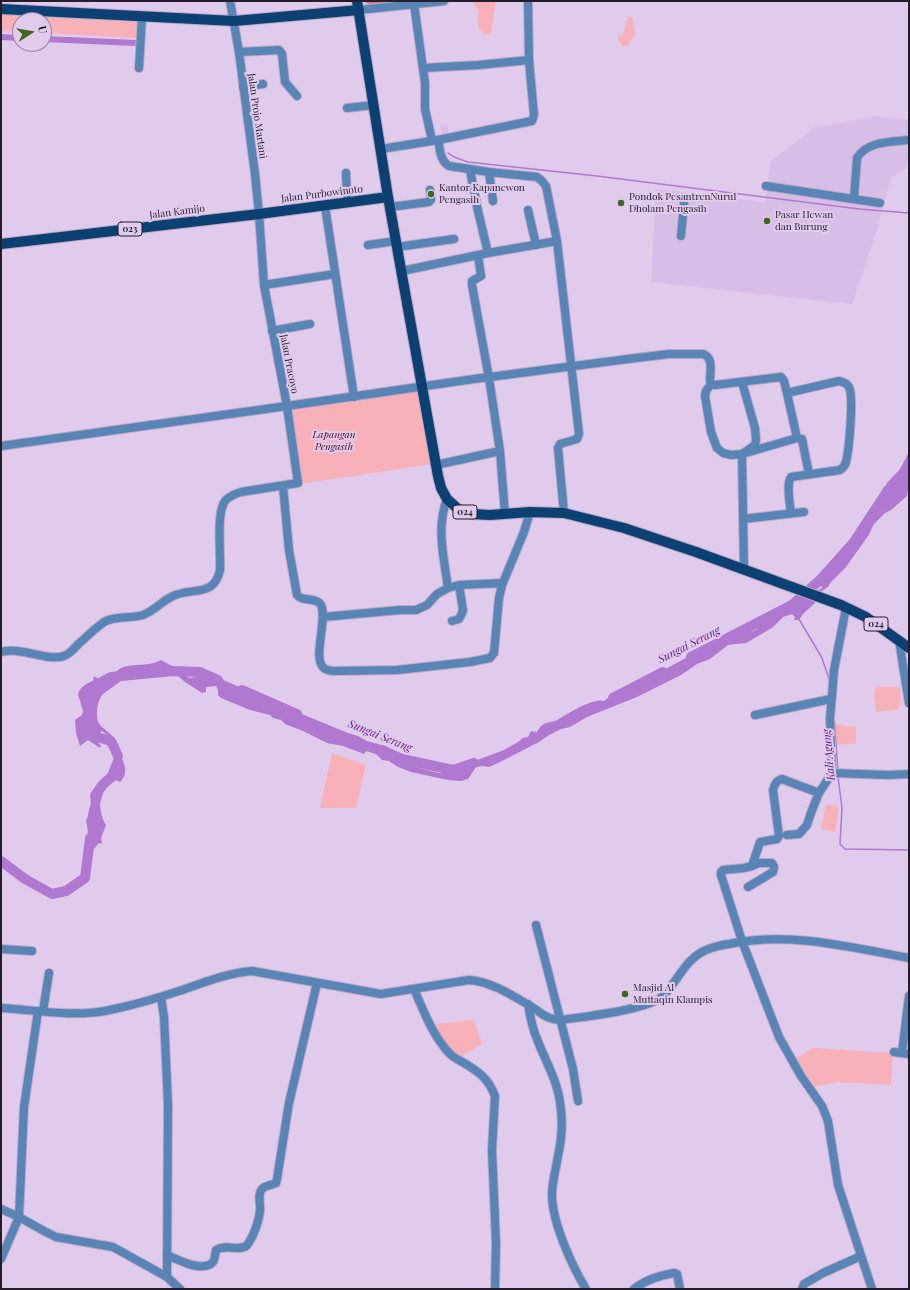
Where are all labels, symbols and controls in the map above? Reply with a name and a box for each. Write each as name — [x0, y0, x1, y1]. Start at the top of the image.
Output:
north arrow — [12, 12, 52, 52]
text: U — [35, 24, 51, 35]
street label: Jalan Projo Martani — [245, 73, 269, 159]
place label: Kantor Kapanewon Pengasih — [439, 182, 525, 206]
street label: Jalan Purbowinoto — [280, 183, 364, 205]
marker: Kantor Kapanewon Pengasih — [426, 189, 436, 199]
place label: Pondok PesantrenNurul Dholam Pengasih — [629, 191, 736, 214]
marker: Pondok PesantrenNurul Dholam Pengasih — [616, 198, 626, 208]
street label: Jalan Kamijo — [149, 203, 205, 221]
place label: Pasar Hewan dan Burung — [775, 209, 833, 232]
marker: Pasar Hewan dan Burung — [762, 216, 772, 226]
road number: 023 — [118, 222, 142, 236]
street label: Jalan Pracoyo — [277, 333, 301, 395]
park label: Lapangan Pengasih — [312, 429, 356, 452]
road number: 024 — [453, 505, 477, 519]
road number: 024 — [864, 617, 888, 631]
water label: Sungai Serang — [656, 624, 722, 666]
water label: Sungai Serang — [346, 717, 414, 755]
water label: Kali Agung — [820, 729, 838, 781]
place label: Masjid Al Muttaqin Klampis — [633, 982, 713, 1006]
marker: Masjid Al Muttaqin Klampis — [620, 989, 630, 999]

